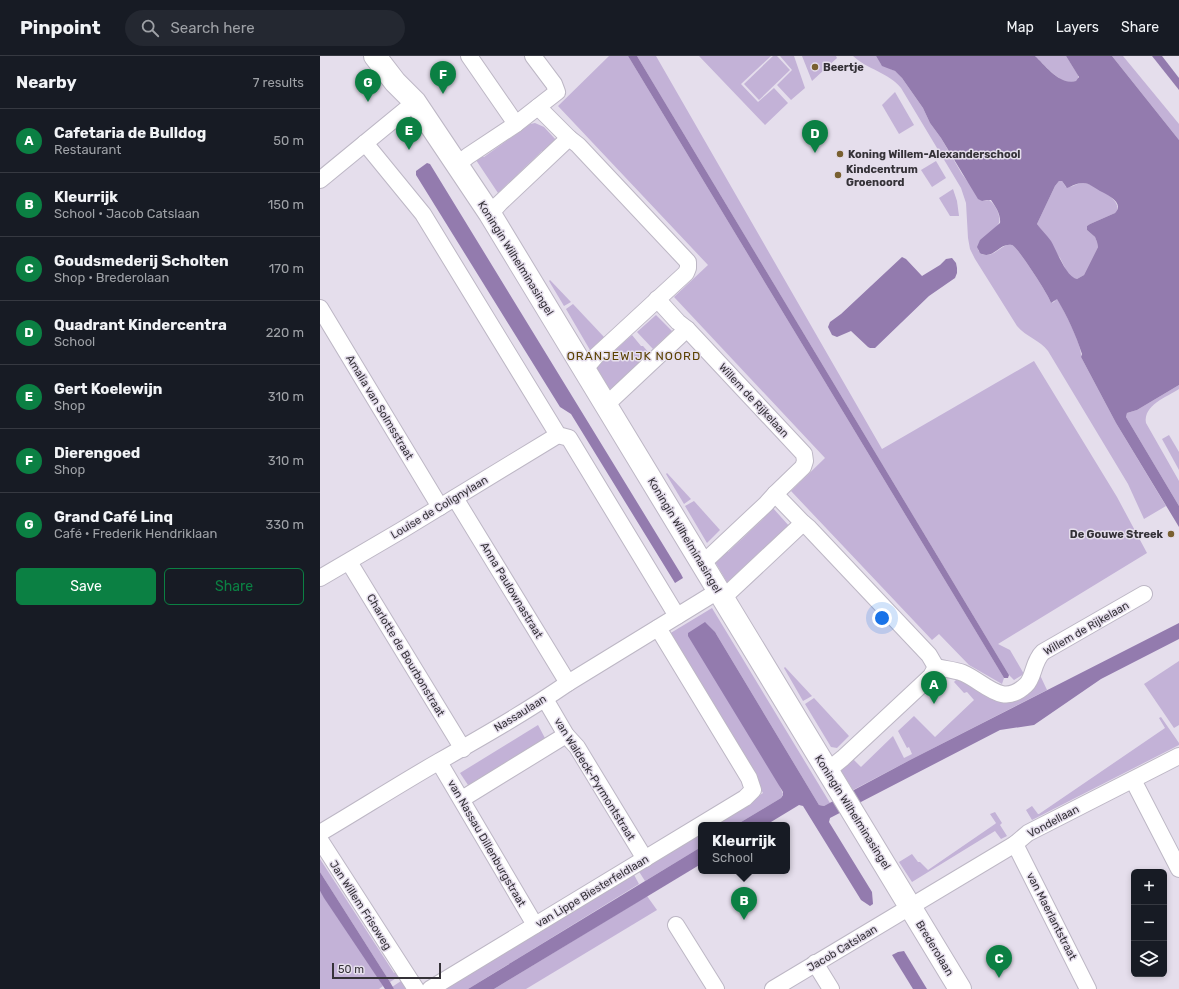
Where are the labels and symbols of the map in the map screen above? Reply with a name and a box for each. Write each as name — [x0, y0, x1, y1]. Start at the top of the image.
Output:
pin: F — [430, 61, 456, 94]
place label: Beertje — [823, 61, 864, 74]
marker: Beertje — [810, 62, 820, 72]
pin: G — [355, 69, 381, 102]
pin: E — [396, 117, 422, 150]
pin: D — [802, 120, 828, 153]
place label: Koning Willem-Alexanderschool — [848, 148, 1021, 161]
marker: Koning Willem-Alexanderschool — [835, 149, 845, 159]
place label: Kindcentrum Groenoord — [846, 163, 918, 189]
marker: Kindcentrum Groenoord — [833, 170, 843, 180]
street label: Koningin Wilhelminasingel — [475, 199, 556, 318]
district label: ORANJEWIJK NOORD — [567, 349, 701, 363]
street label: Amalia van Solmsstraat — [343, 352, 416, 463]
street label: Willem de Rijkelaan — [716, 361, 791, 440]
street label: Louise de Colignylaan — [388, 473, 490, 542]
street label: Koningin Wilhelminasingel — [645, 475, 724, 595]
place label: De Gouwe Streek — [1070, 528, 1164, 541]
marker: De Gouwe Streek — [1166, 529, 1176, 539]
street label: Anna Paulownastraat — [478, 540, 546, 641]
street label: Charlotte de Bourbonstraat — [364, 592, 448, 719]
street label: Willem de Rijkelaan — [1041, 599, 1131, 658]
your location — [872, 608, 892, 628]
pin: A — [921, 671, 947, 704]
street label: Nassaulaan — [492, 692, 549, 735]
street label: van Waldeck-Pyrmontstraat — [551, 715, 638, 844]
street label: Koningin Wilhelminasingel — [812, 753, 893, 872]
street label: van Nassau Dillenburgstraat — [445, 778, 529, 910]
street label: Vondellaan — [1025, 802, 1081, 840]
street label: van Lippe Biesterfeldlaan — [533, 853, 651, 930]
street label: Jan Willem Frisoweg — [327, 858, 394, 952]
street label: van Maerlantstraat — [1024, 870, 1080, 963]
pin: B — [731, 887, 757, 920]
street label: Brederolaan — [913, 918, 956, 978]
street label: Jacob Catslaan — [805, 922, 880, 974]
pin: C — [986, 945, 1012, 978]
scale bar — [332, 961, 441, 980]

